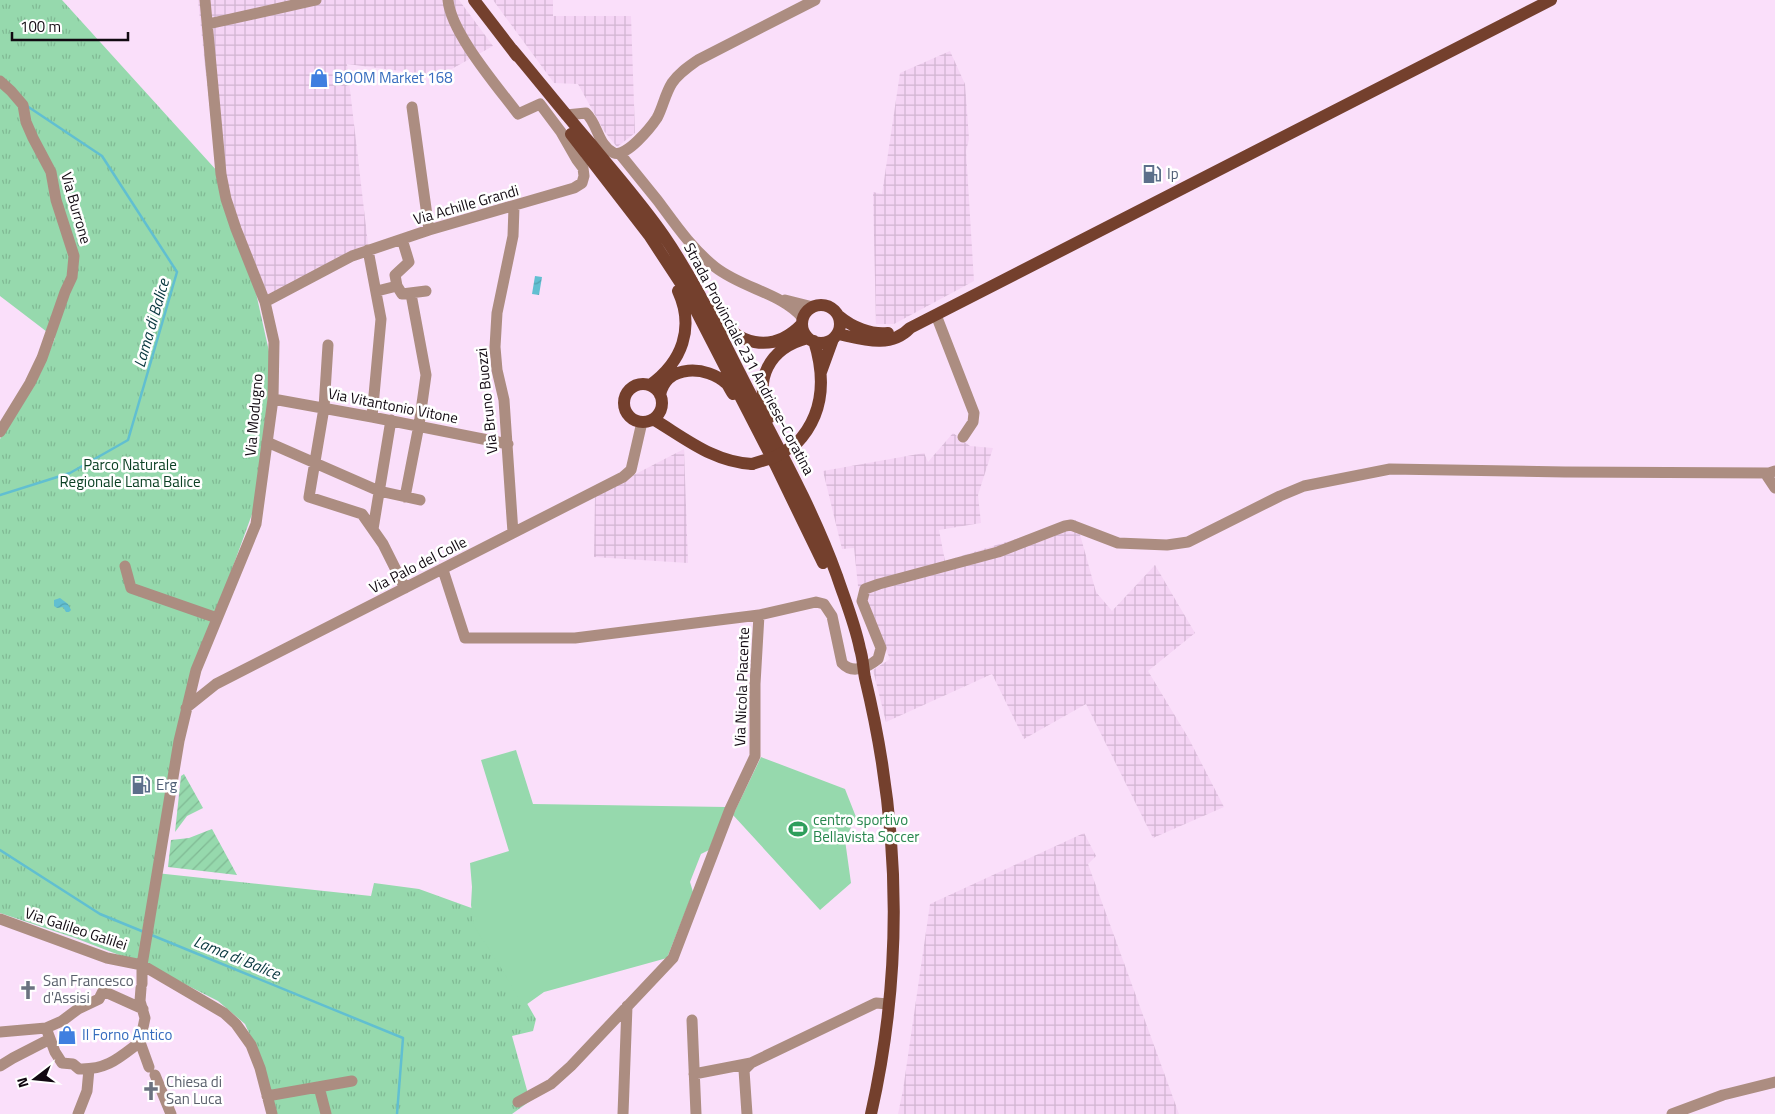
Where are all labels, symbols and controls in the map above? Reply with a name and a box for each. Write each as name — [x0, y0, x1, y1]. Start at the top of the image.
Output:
scale bar — [12, 10, 129, 42]
text: 100 m — [20, 15, 61, 38]
place label: BOOM Market 168 — [334, 66, 453, 89]
shop icon: BOOM Market 168 — [308, 67, 330, 89]
place label: Ip — [1167, 162, 1179, 185]
fuel station icon: Ip — [1141, 163, 1163, 185]
street label: Via Burrone — [55, 169, 98, 247]
street label: Via Achille Grandi — [410, 178, 521, 231]
street label: Strada Provinciale 231 Andriese-Coratina — [678, 239, 821, 479]
water label: Lama di Balice — [127, 274, 176, 370]
street label: Via Bruno Buozzi — [469, 347, 504, 455]
street label: Via Modugno — [238, 373, 269, 457]
street label: Via Vitantonio Vitone — [326, 382, 460, 429]
park label: Parco Naturale Regionale Lama Balice — [59, 453, 201, 493]
street label: Via Palo del Colle — [365, 530, 470, 599]
street label: Via Nicola Piacente — [728, 627, 755, 747]
place label: Erg — [156, 773, 177, 796]
fuel station icon: Erg — [130, 774, 152, 796]
place label: centro sportivo Bellavista Soccer — [813, 808, 919, 848]
sports icon: centro sportivo Bellavista Soccer — [787, 818, 809, 840]
street label: Via Galileo Galilei — [22, 901, 130, 956]
water label: Lama di Balice — [190, 929, 285, 986]
place label: San Francesco d'Assisi — [43, 969, 134, 1009]
church icon: San Francesco d'Assisi — [17, 979, 39, 1001]
place label: Il Forno Antico — [82, 1023, 172, 1046]
shop icon: Il Forno Antico — [56, 1024, 78, 1046]
north arrow — [10, 1054, 60, 1104]
place label: Chiesa di San Luca — [166, 1070, 223, 1110]
text: N — [11, 1075, 33, 1090]
church icon: Chiesa di San Luca — [140, 1080, 162, 1102]

